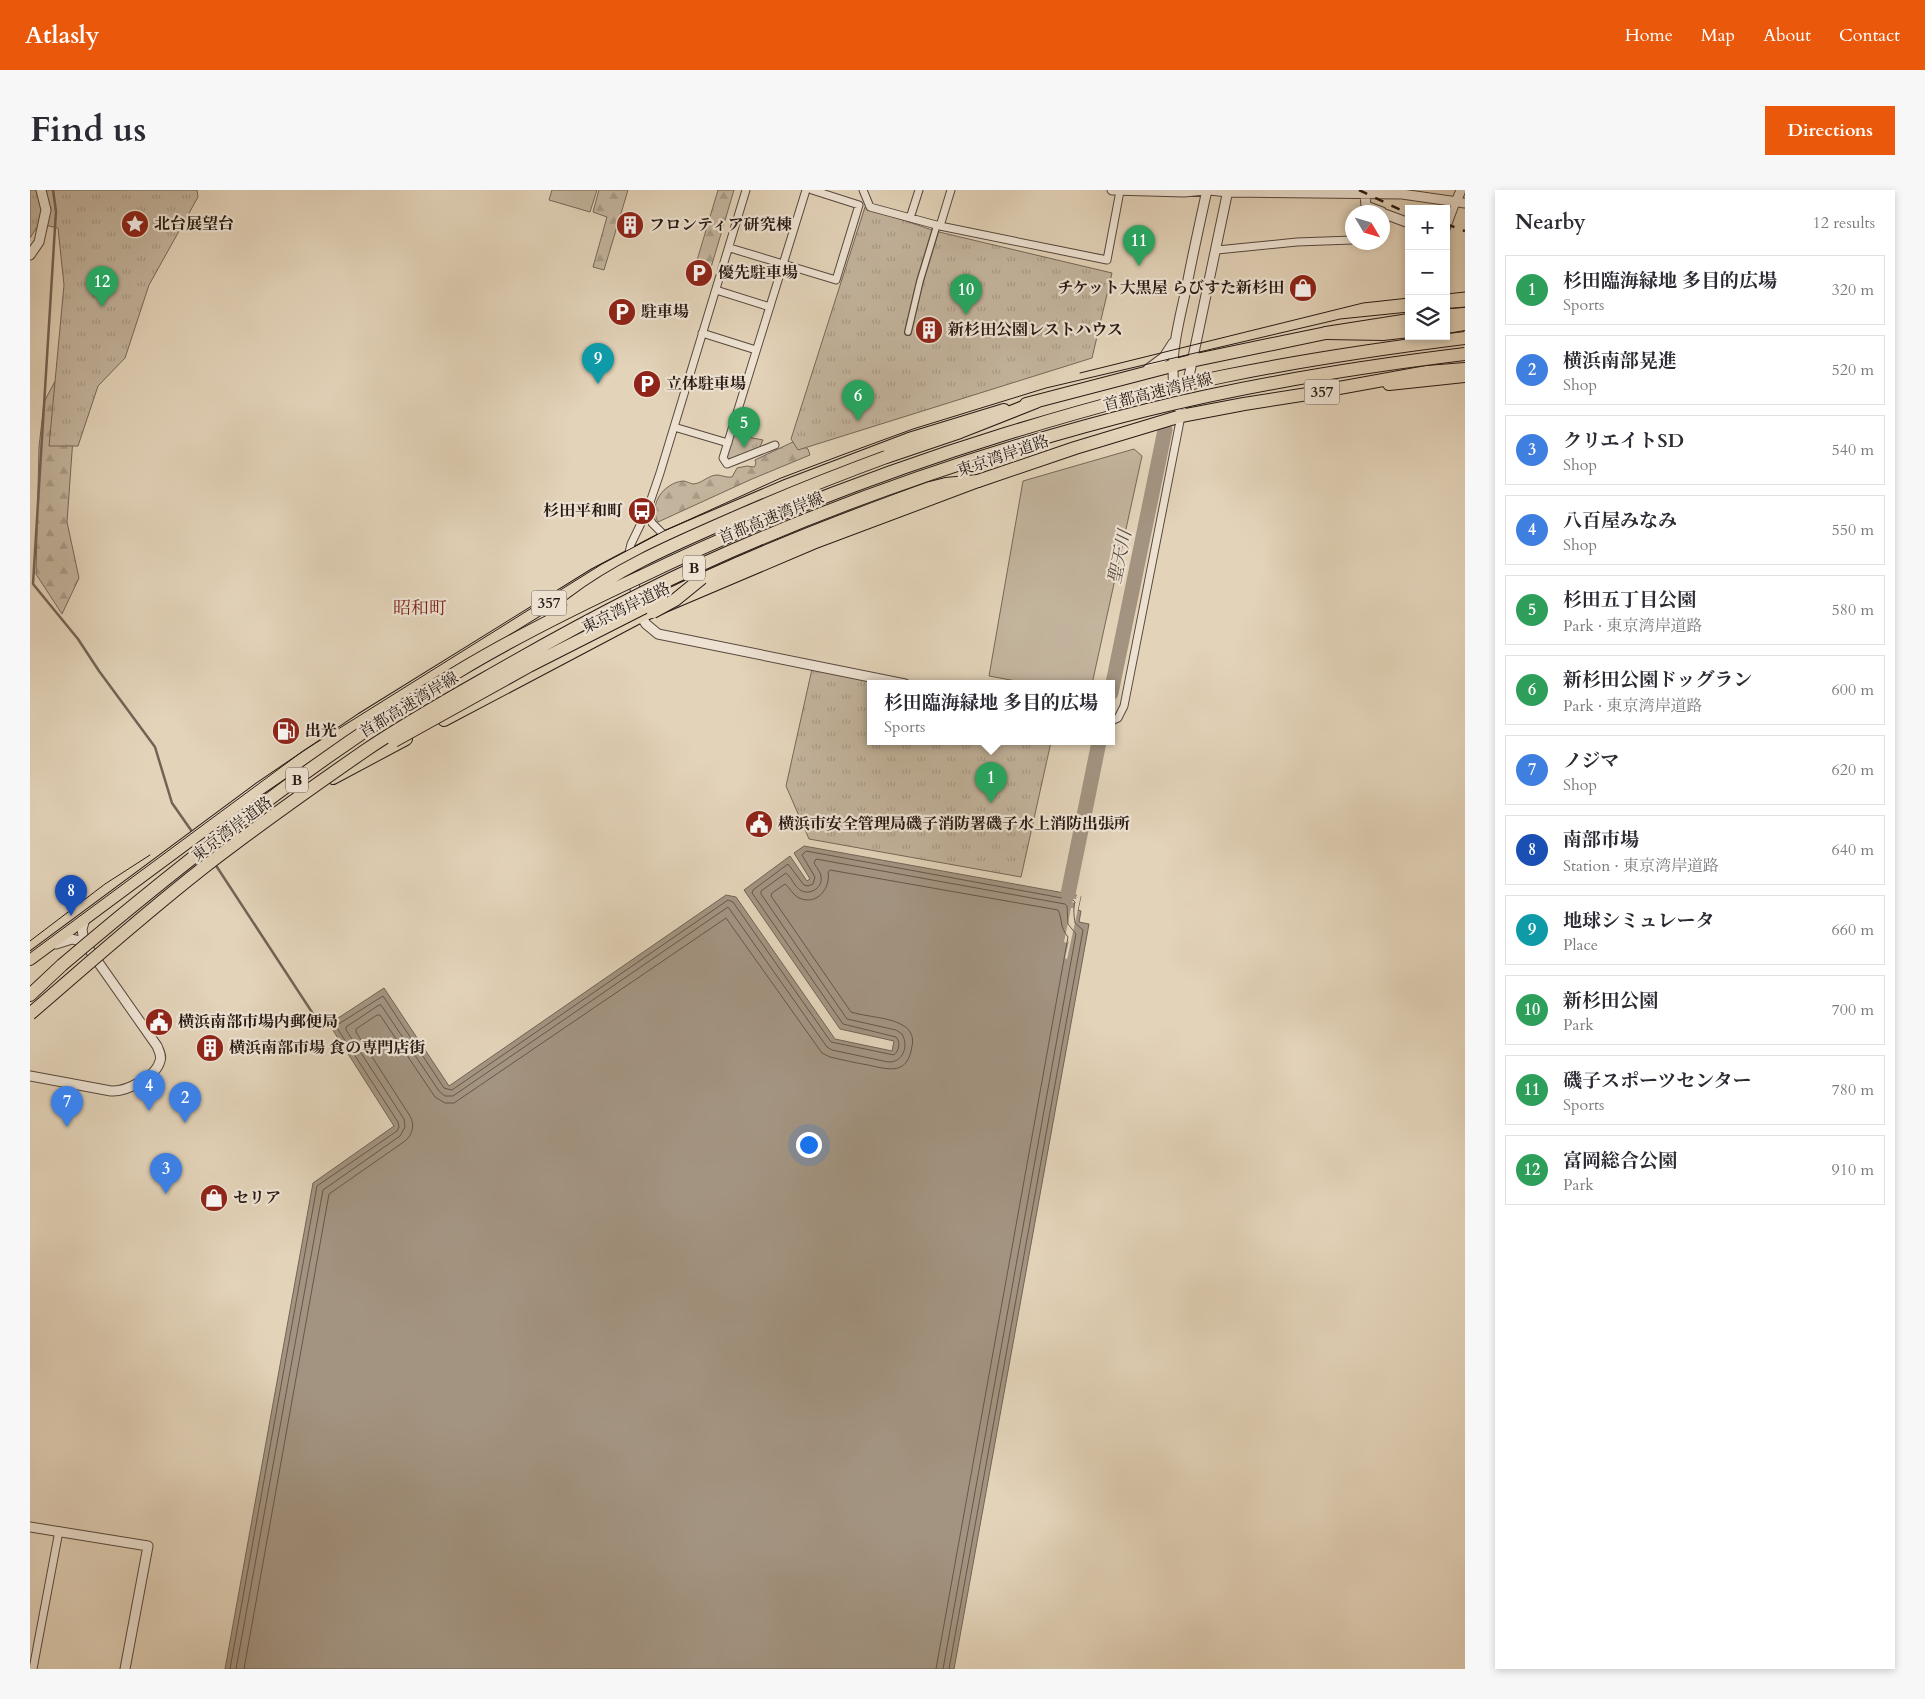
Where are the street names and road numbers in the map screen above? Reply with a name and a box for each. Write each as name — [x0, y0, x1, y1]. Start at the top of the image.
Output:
street label: 首都高速湾岸線 — [1101, 368, 1215, 416]
road number: 357 — [1304, 380, 1340, 404]
street label: 東京湾岸道路 — [954, 430, 1052, 482]
street label: 首都高速湾岸線 — [715, 487, 827, 549]
road number: B — [683, 556, 705, 580]
street label: 東京湾岸道路 — [578, 577, 674, 639]
road number: 357 — [532, 590, 566, 616]
street label: 首都高速湾岸線 — [355, 667, 463, 743]
road number: B — [286, 768, 308, 792]
street label: 東京湾岸道路 — [187, 791, 277, 867]

